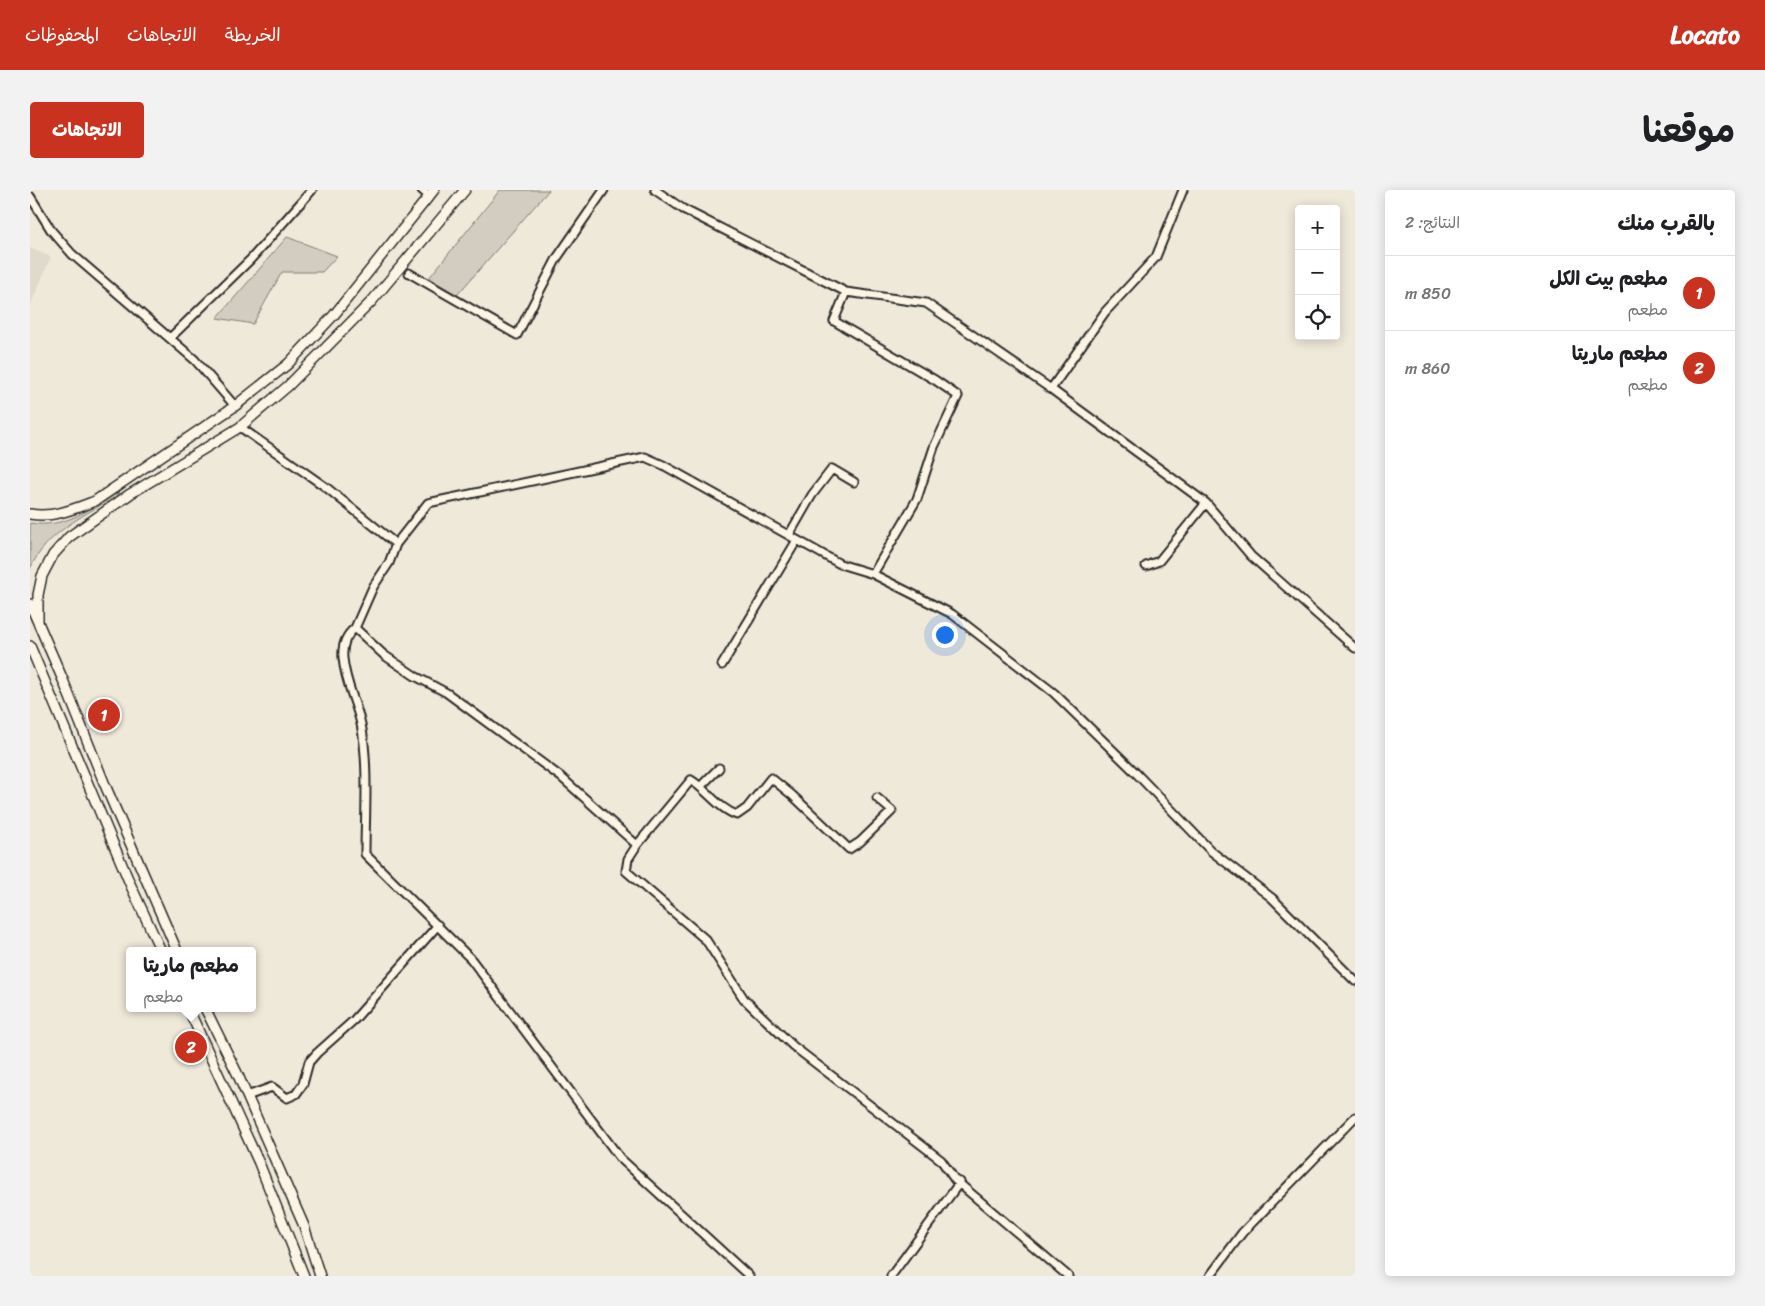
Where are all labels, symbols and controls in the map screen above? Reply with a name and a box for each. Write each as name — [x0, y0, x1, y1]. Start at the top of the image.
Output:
text: Locato — [1670, 14, 1740, 56]
text: المحفوظات — [25, 19, 99, 51]
text: الاتجاهات — [127, 19, 197, 51]
text: الخريطة — [225, 19, 281, 51]
text: موقعنا — [1642, 99, 1735, 161]
button: الاتجاهات — [30, 102, 144, 158]
text: بالقرب منك — [1617, 204, 1715, 242]
map controls — [1295, 205, 1340, 340]
button: + — [1295, 205, 1340, 250]
text: النتائج: 2 — [1405, 208, 1460, 237]
button: − — [1295, 250, 1340, 295]
text: مطعم بيت الكل — [1549, 262, 1668, 295]
text: 850 m — [1405, 279, 1451, 308]
text: 1 — [1696, 279, 1702, 308]
button: locate — [1295, 295, 1340, 340]
text: مطعم — [1628, 295, 1668, 324]
text: مطعم ماريتا — [1572, 337, 1668, 370]
text: 860 m — [1405, 354, 1450, 383]
text: 2 — [1694, 354, 1704, 383]
text: مطعم — [1628, 370, 1668, 399]
your location — [932, 622, 958, 648]
pin: 1 — [88, 696, 120, 734]
popup — [126, 947, 256, 1012]
text: مطعم ماريتا — [143, 949, 239, 982]
text: مطعم — [143, 982, 183, 1011]
pin: 2 — [175, 1028, 207, 1066]

